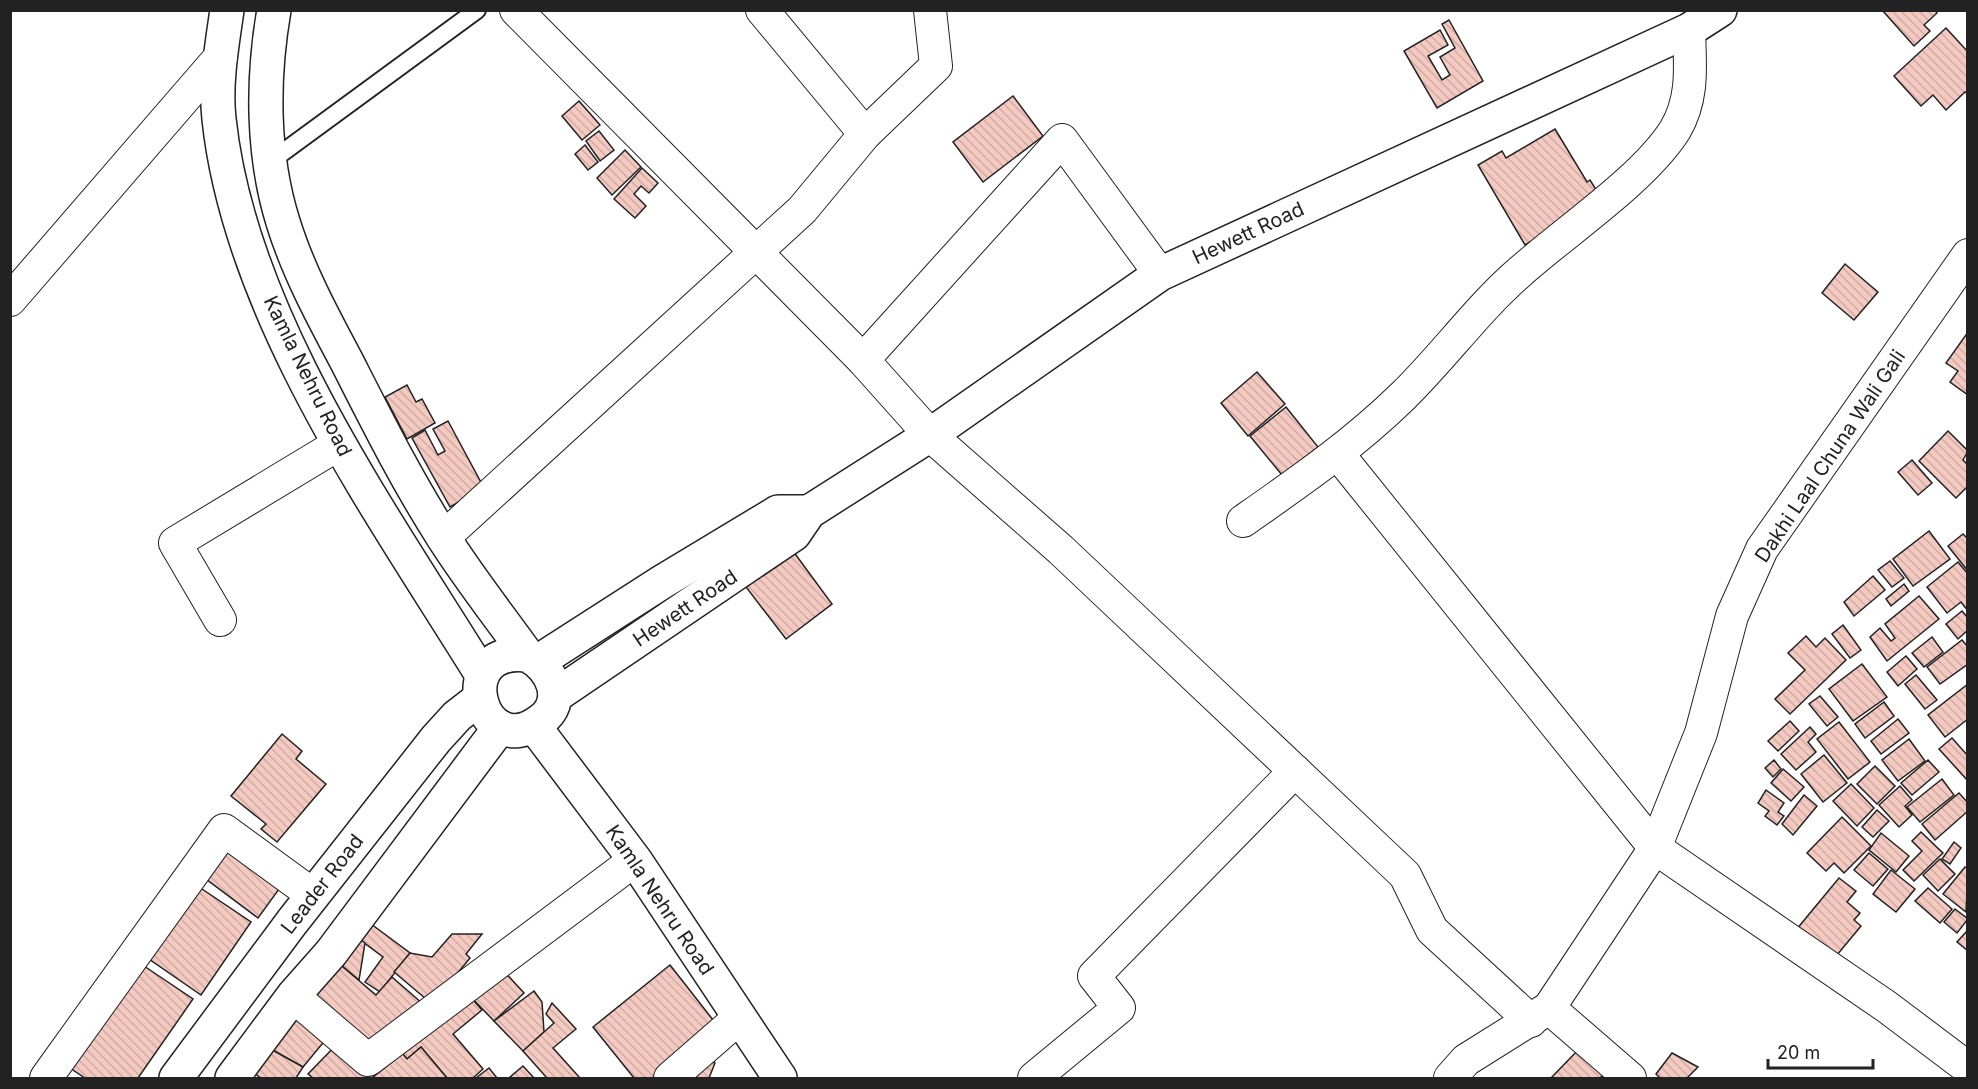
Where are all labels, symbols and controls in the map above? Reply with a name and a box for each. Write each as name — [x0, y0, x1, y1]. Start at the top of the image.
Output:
street label: Hewett Road — [1188, 197, 1308, 269]
street label: Kamla Nehru Road — [259, 292, 357, 460]
street label: Dakhi Laal Chuna Wali Gali — [1750, 345, 1910, 567]
street label: Hewett Road — [628, 564, 742, 652]
street label: Kamla Nehru Road — [601, 820, 719, 980]
street label: Leader Road — [276, 829, 368, 939]
scale bar — [1768, 1032, 1873, 1070]
text: 20 m — [1777, 1042, 1820, 1063]

